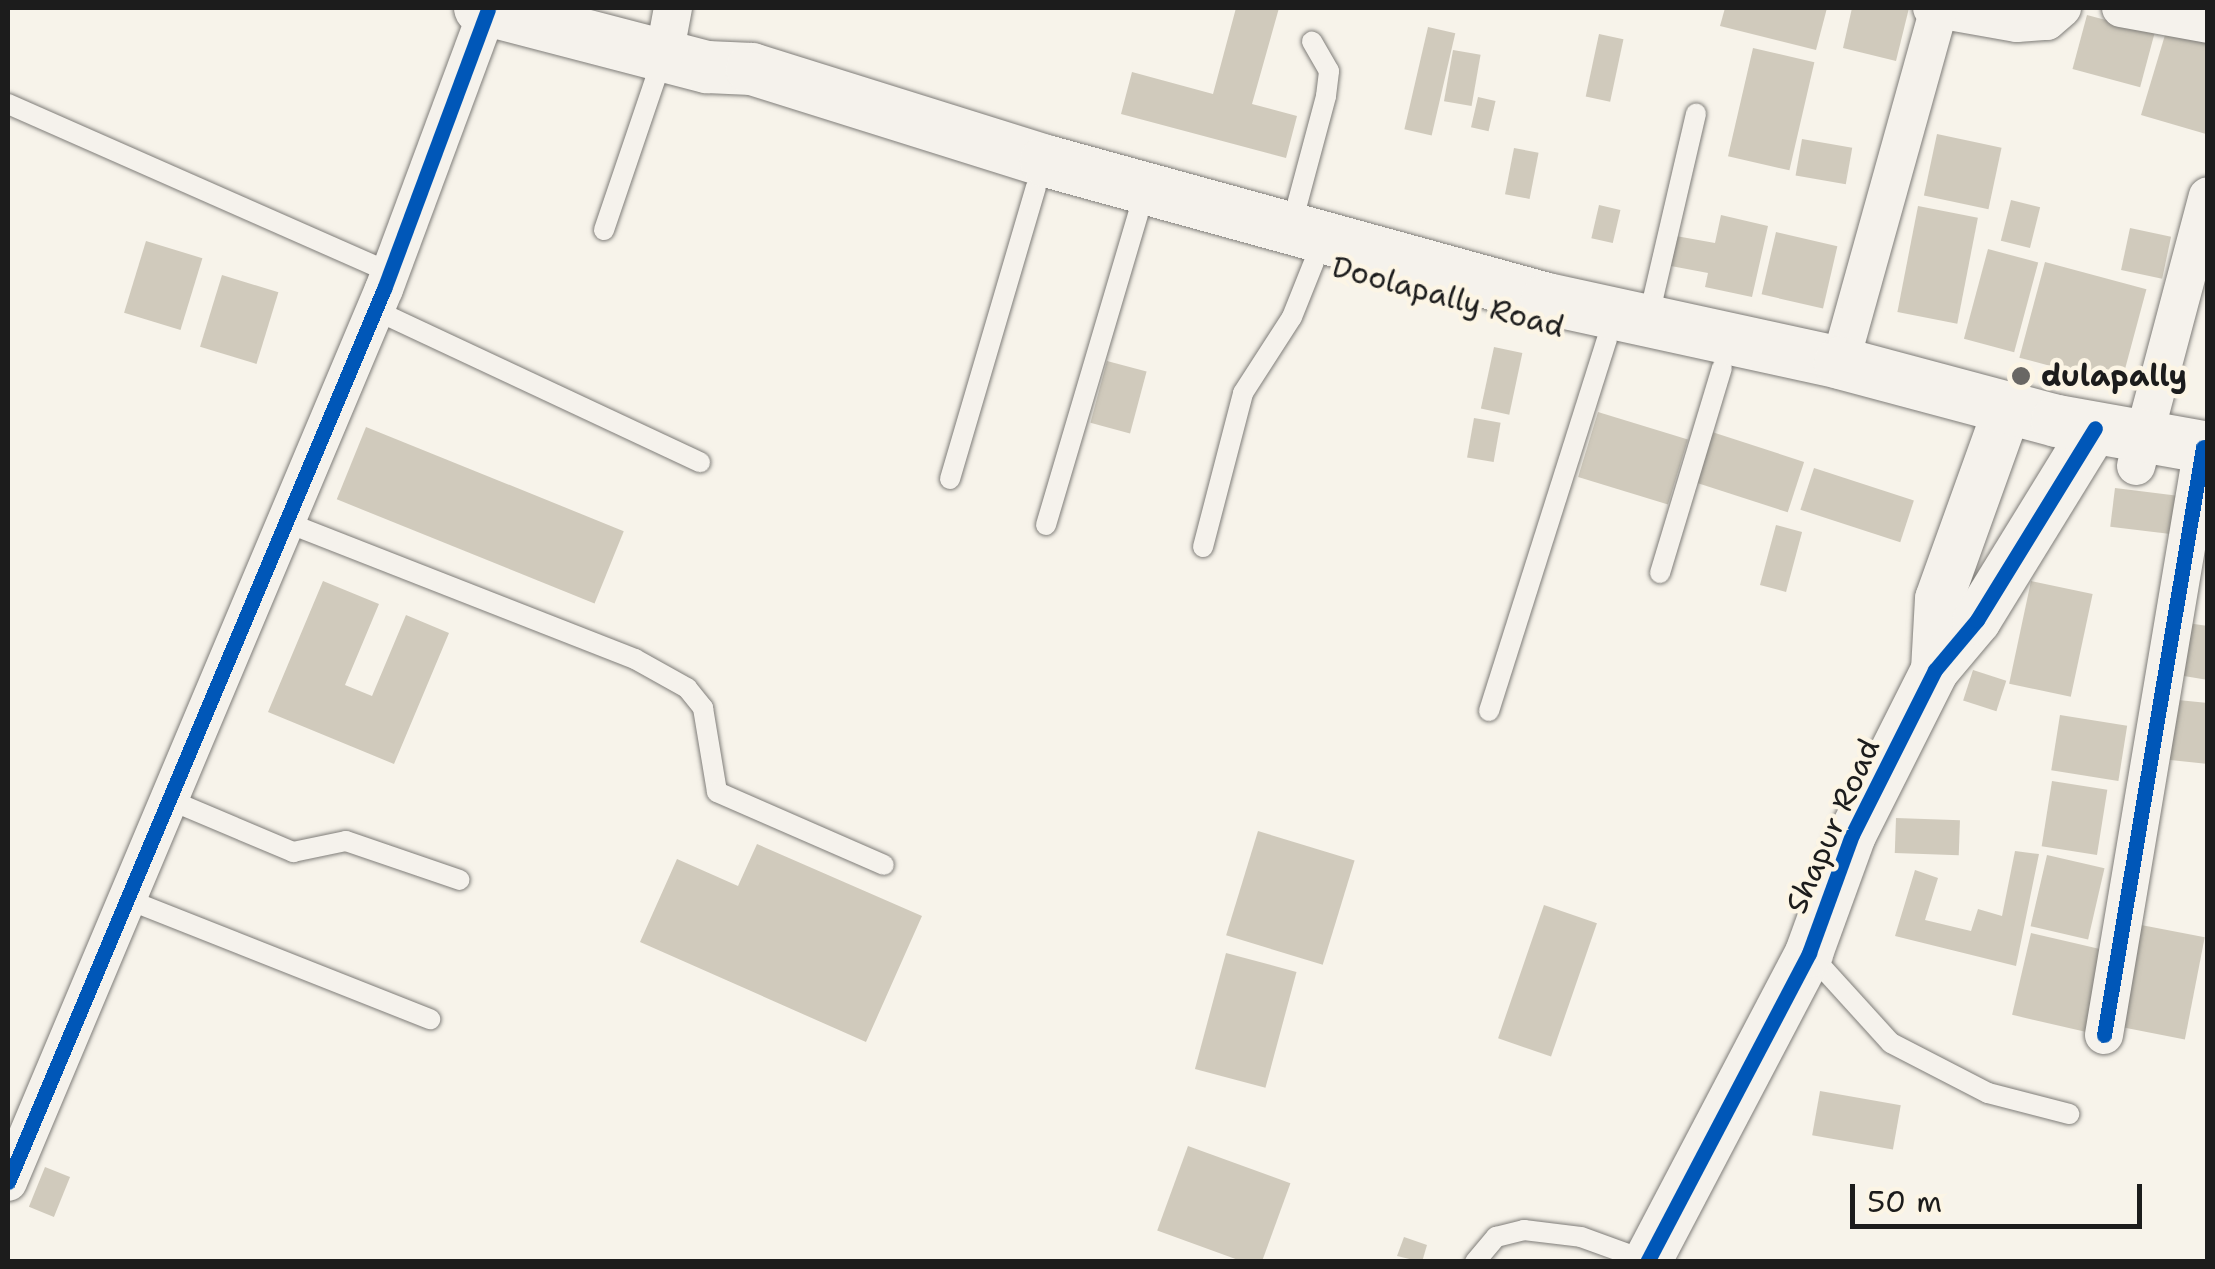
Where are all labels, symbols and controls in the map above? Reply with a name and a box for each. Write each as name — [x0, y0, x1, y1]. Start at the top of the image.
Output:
street label: Doolapally Road — [1328, 249, 1568, 345]
place label: dulapally — [2041, 358, 2187, 394]
marker: dulapally — [2010, 365, 2032, 387]
street label: Shapur Road — [1778, 733, 1888, 919]
scale bar — [1855, 1164, 2148, 1226]
text: 50 m — [1867, 1181, 1942, 1222]

